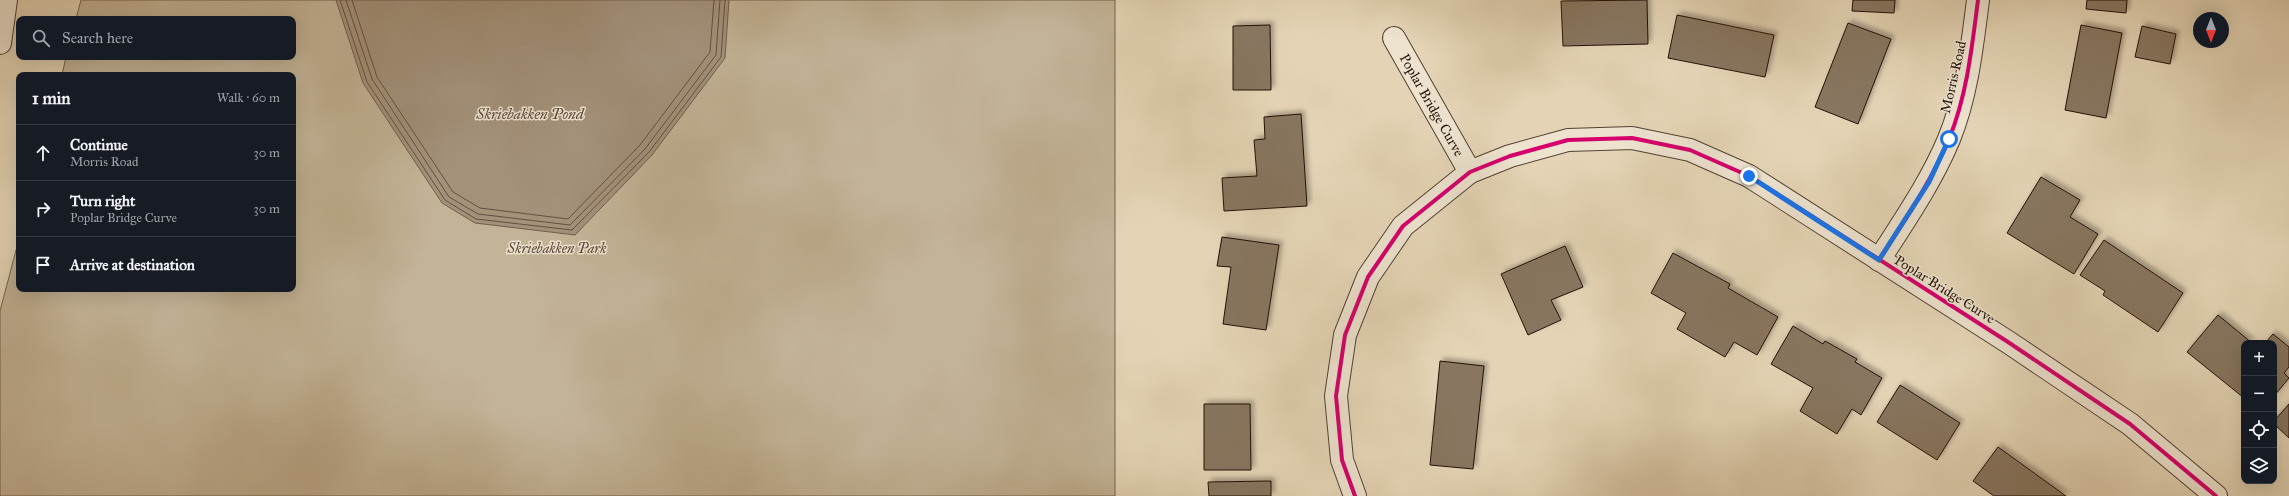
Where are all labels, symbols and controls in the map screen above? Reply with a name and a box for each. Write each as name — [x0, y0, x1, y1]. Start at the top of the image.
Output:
north arrow — [2193, 12, 2229, 48]
search box — [16, 16, 296, 60]
icon: search — [30, 27, 52, 49]
text: Search here — [62, 29, 133, 47]
street label: Morris Road — [1937, 39, 1970, 115]
street label: Poplar Bridge Curve — [1396, 51, 1467, 160]
text: 1 min — [32, 88, 71, 109]
text: Walk · 60 m — [217, 90, 280, 106]
water label: Skriebakken Pond — [475, 105, 585, 123]
route start — [1940, 130, 1958, 148]
text: Continue — [70, 136, 128, 154]
icon: ahead — [32, 142, 54, 164]
text: 30 m — [254, 145, 280, 161]
text: Morris Road — [70, 154, 138, 170]
route end — [1740, 167, 1758, 185]
text: Turn right — [70, 192, 135, 210]
icon: right — [32, 198, 54, 220]
text: 30 m — [254, 201, 280, 217]
text: Poplar Bridge Curve — [70, 210, 177, 226]
park label: Skriebakken Park — [507, 240, 607, 257]
street label: Poplar Bridge Curve — [1891, 252, 1998, 327]
icon: arrive — [32, 254, 54, 276]
text: Arrive at destination — [70, 256, 195, 274]
map controls — [2241, 340, 2277, 484]
button: + — [2241, 340, 2277, 376]
button: − — [2241, 376, 2277, 412]
button: locate — [2241, 412, 2277, 448]
button: layers — [2241, 448, 2277, 484]

